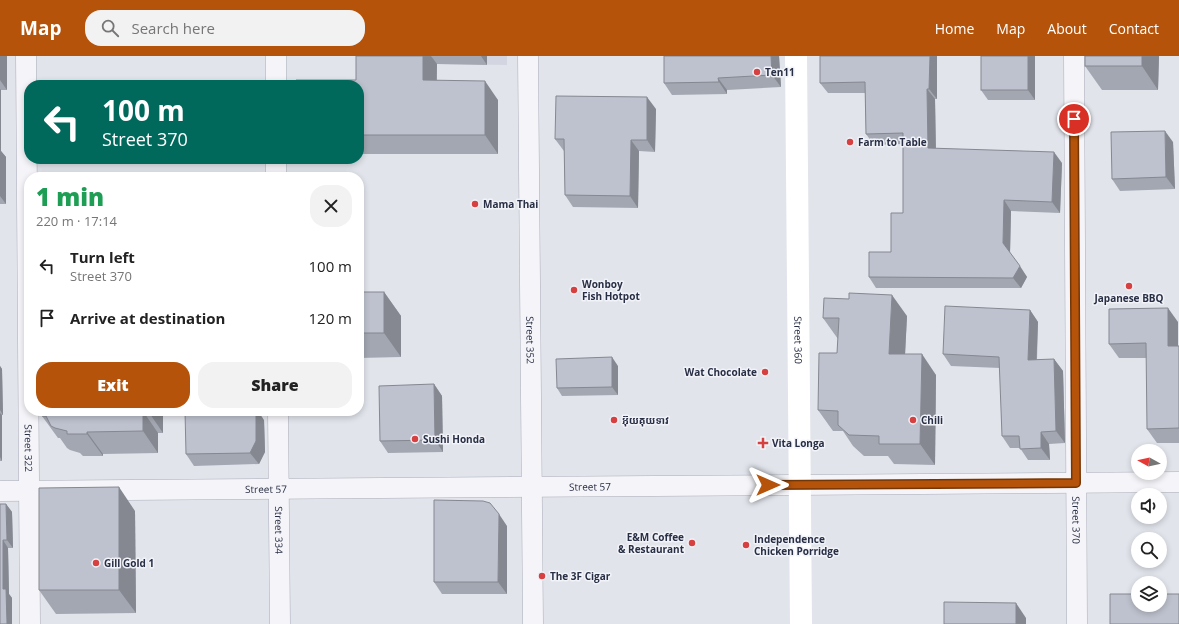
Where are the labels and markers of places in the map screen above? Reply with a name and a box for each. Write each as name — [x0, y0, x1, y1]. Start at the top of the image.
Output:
place label: Ten11 — [765, 65, 795, 79]
marker: Ten11 — [752, 67, 762, 77]
pin — [1057, 102, 1091, 136]
place label: Farm to Table — [858, 135, 927, 149]
marker: Farm to Table — [845, 137, 855, 147]
place label: Mama Thai — [483, 197, 538, 211]
marker: Mama Thai — [470, 199, 480, 209]
place label: Wonboy Fish Hotpot — [582, 277, 640, 303]
marker: Japanese BBQ — [1124, 281, 1134, 291]
marker: Wonboy Fish Hotpot — [569, 285, 579, 295]
place label: Japanese BBQ — [1093, 291, 1164, 305]
place label: Wat Chocolate — [685, 365, 757, 379]
marker: Wat Chocolate — [760, 367, 770, 377]
place label: អ៊ុយគុយទាវ — [622, 413, 669, 427]
place label: Chili — [921, 413, 943, 427]
marker: អ៊ុយគុយទាវ — [609, 415, 619, 425]
marker: Chili — [908, 415, 918, 425]
place label: Sushi Honda — [423, 432, 485, 446]
marker: Sushi Honda — [410, 434, 420, 444]
place label: Vita Longa — [772, 436, 825, 450]
marker: Vita Longa — [757, 437, 769, 449]
place label: E&M Coffee & Restaurant — [618, 530, 685, 556]
place label: Independence Chicken Porridge — [754, 532, 839, 558]
marker: E&M Coffee & Restaurant — [687, 538, 697, 548]
marker: Independence Chicken Porridge — [741, 540, 751, 550]
place label: Gill Gold 1 — [104, 556, 154, 570]
marker: Gill Gold 1 — [91, 558, 101, 568]
place label: The 3F Cigar — [550, 569, 611, 583]
marker: The 3F Cigar — [537, 571, 547, 581]

